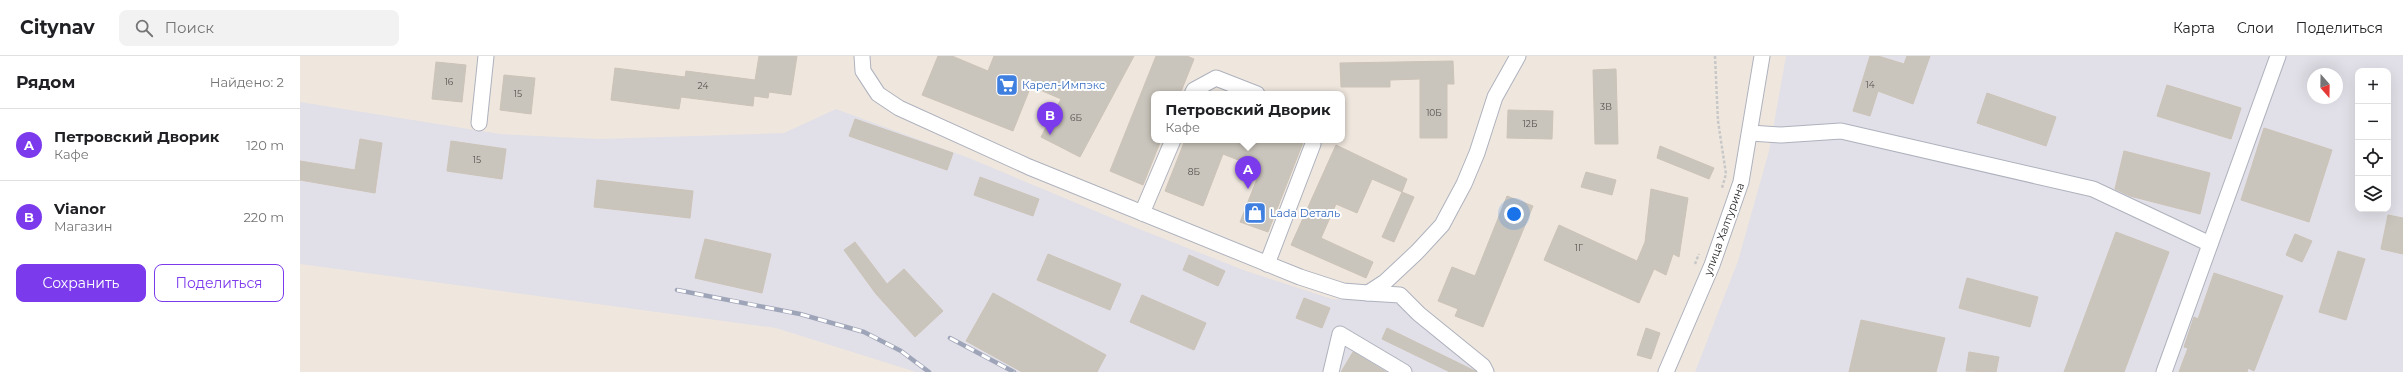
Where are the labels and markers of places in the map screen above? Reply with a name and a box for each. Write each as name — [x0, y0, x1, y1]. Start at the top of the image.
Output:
supermarket icon: Карел-Импэкс — [994, 72, 1020, 98]
place label: Карел-Импэкс — [1022, 78, 1105, 92]
pin: B — [1037, 102, 1063, 135]
pin: A — [1235, 156, 1261, 189]
shop icon: Lada Dеталь — [1242, 200, 1268, 226]
place label: Lada Dеталь — [1270, 206, 1340, 220]

